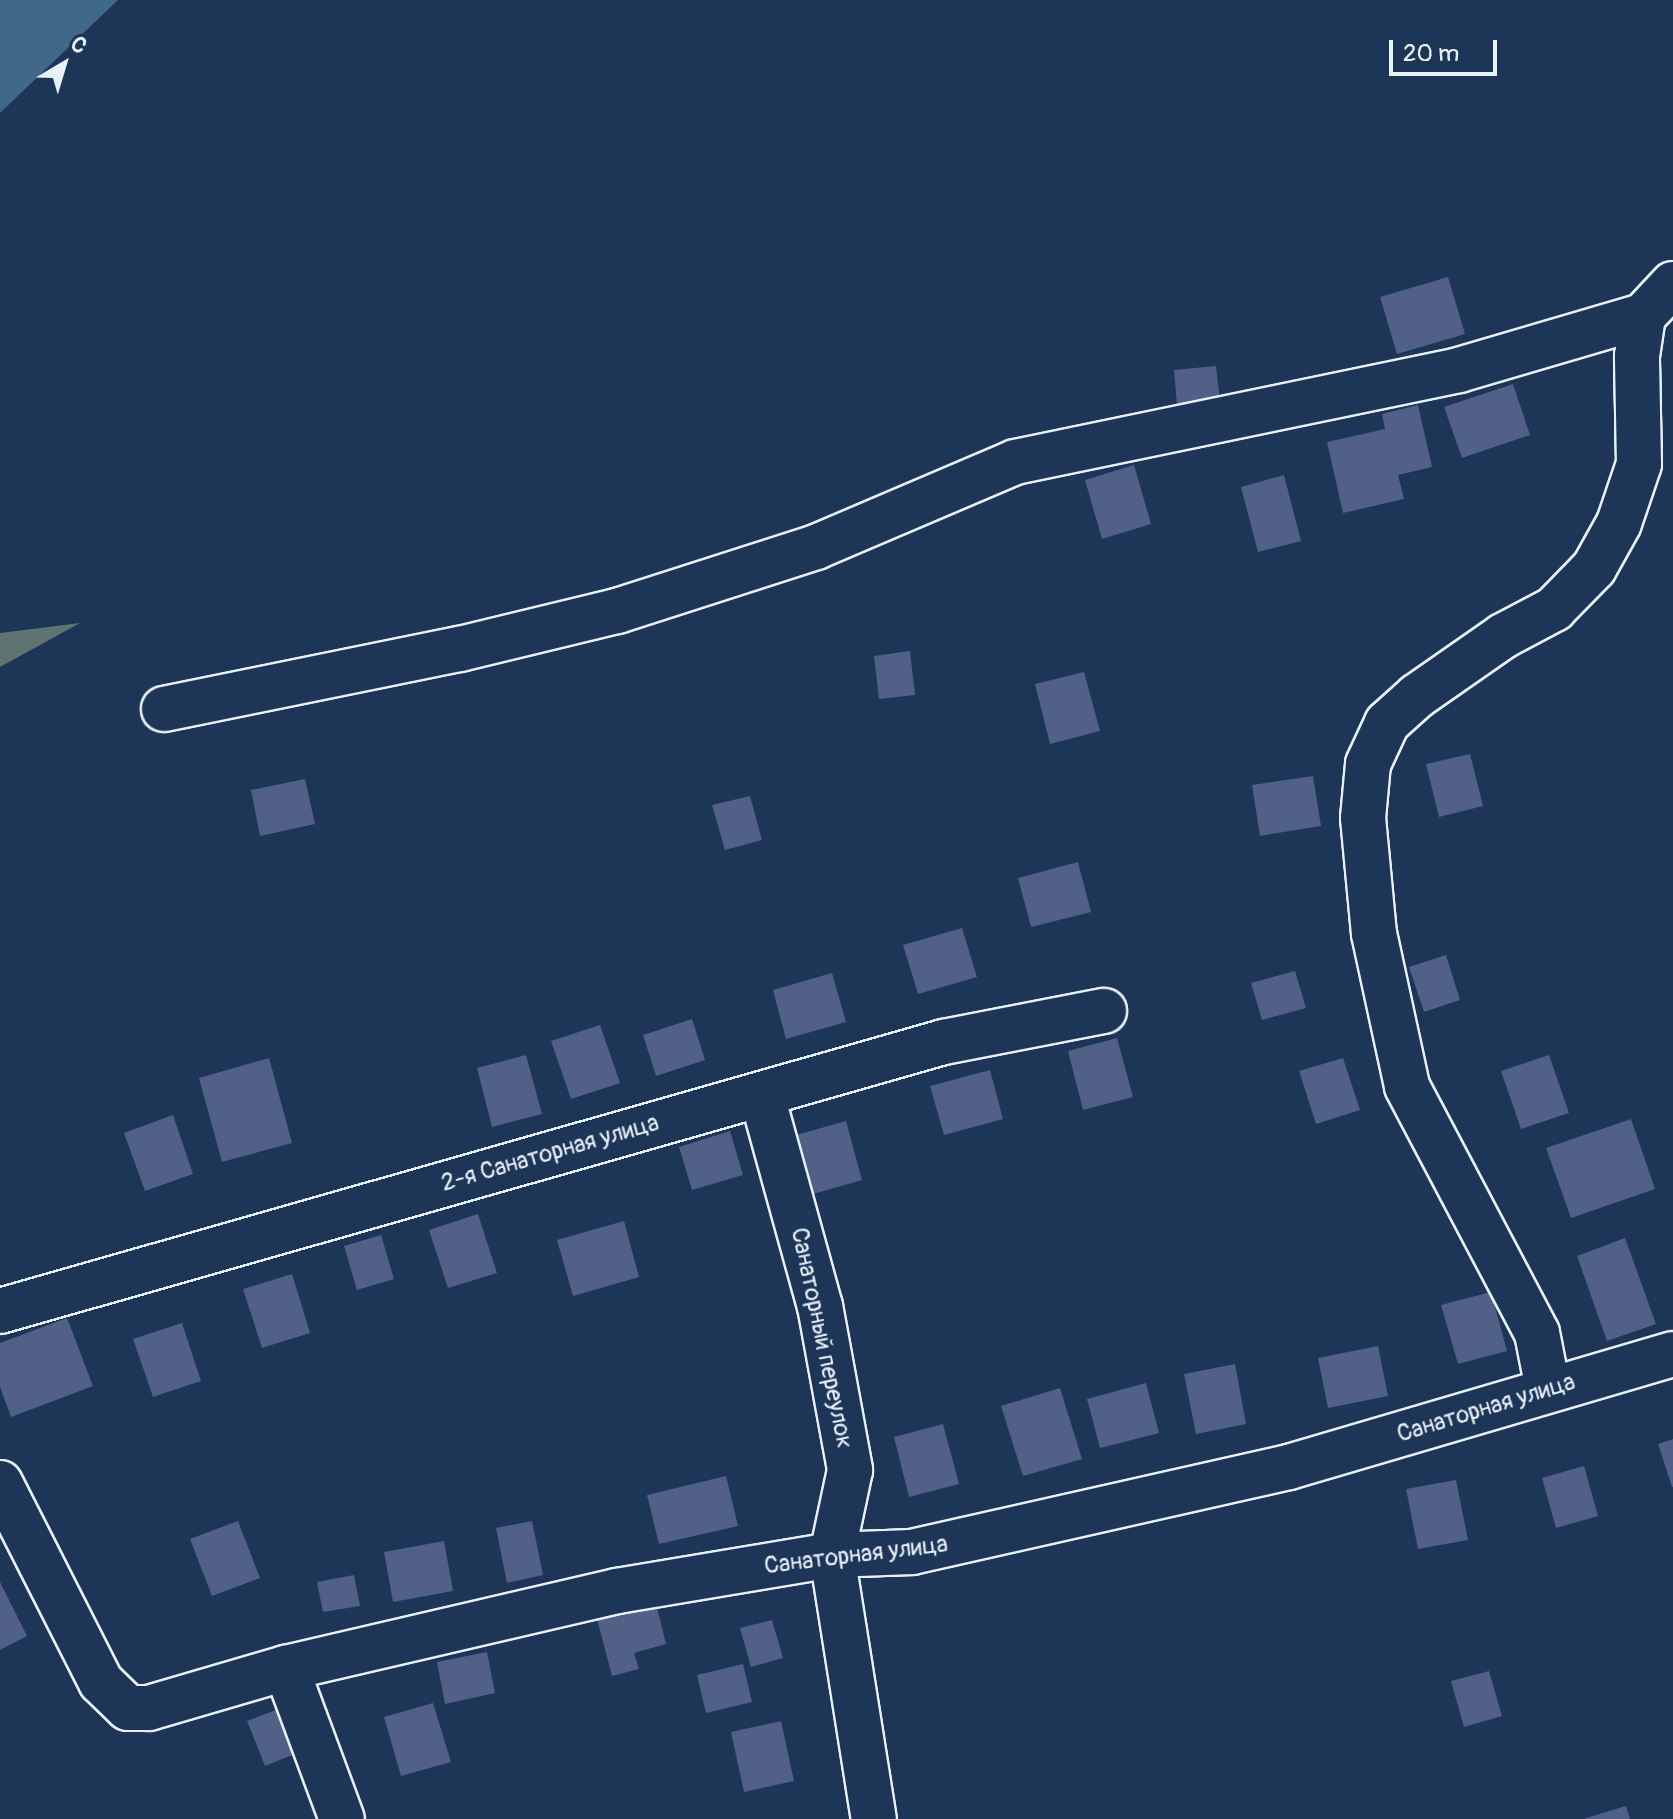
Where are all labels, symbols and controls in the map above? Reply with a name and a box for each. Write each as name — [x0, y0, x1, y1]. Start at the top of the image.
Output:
north arrow — [24, 24, 104, 104]
scale bar — [1393, 24, 1501, 74]
text: С — [65, 30, 93, 60]
text: 20 m — [1403, 39, 1459, 68]
street label: 2-я Санаторная улица — [438, 1108, 662, 1198]
street label: Санаторный переулок — [785, 1225, 859, 1451]
street label: Санаторная улица — [1393, 1367, 1579, 1449]
street label: Санаторная улица — [763, 1529, 949, 1581]

